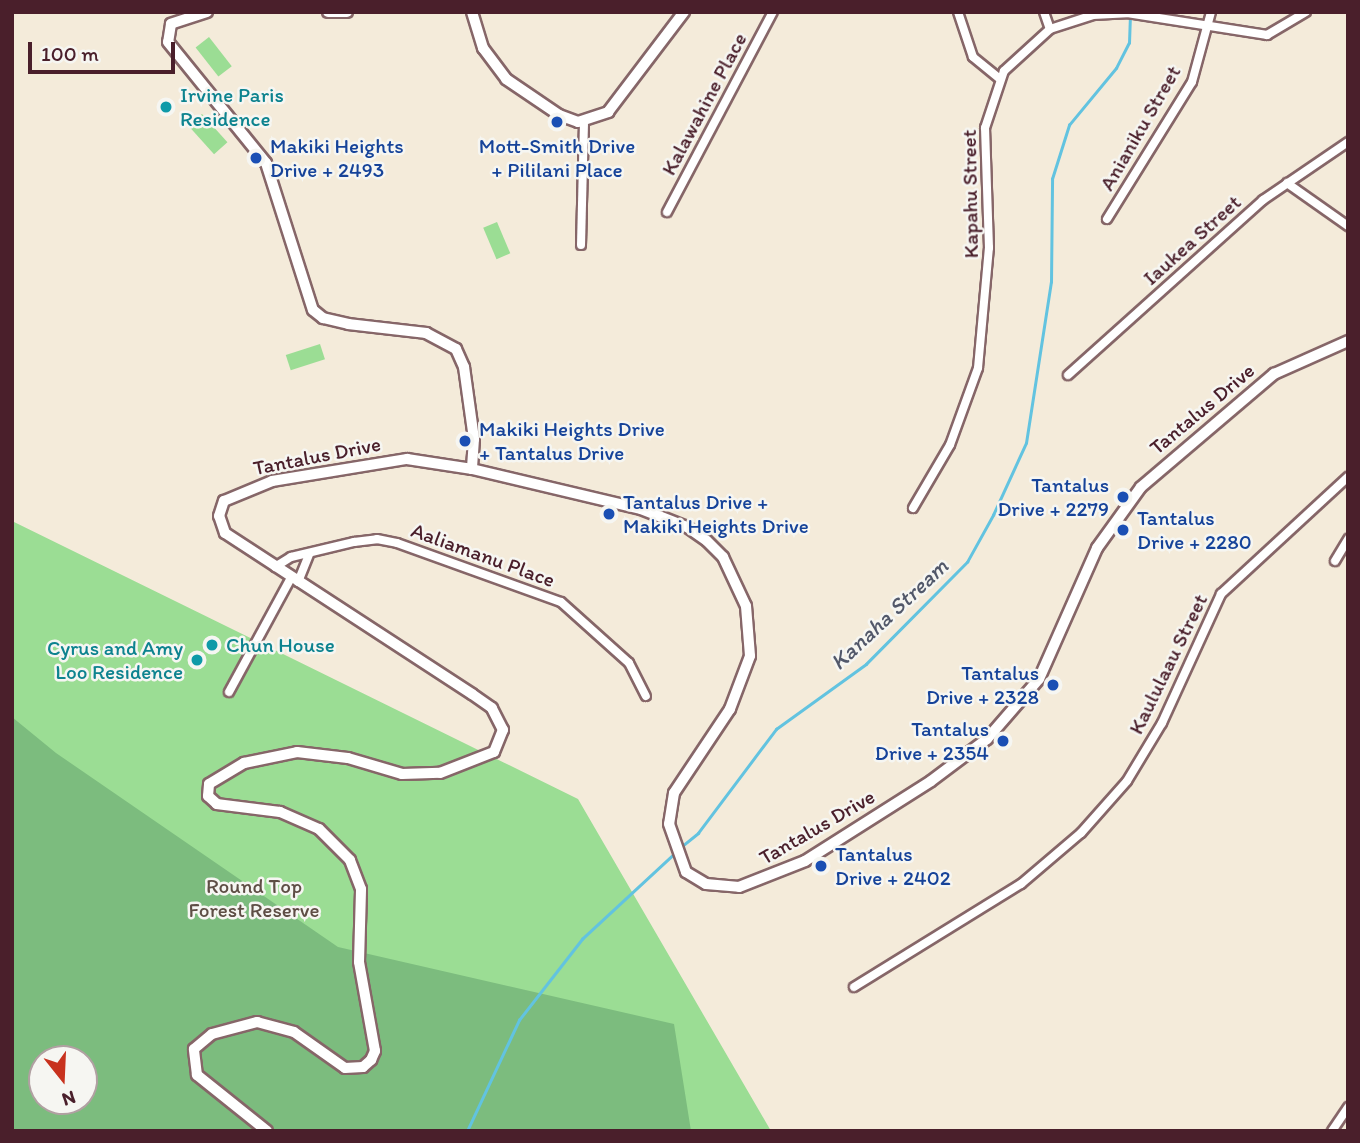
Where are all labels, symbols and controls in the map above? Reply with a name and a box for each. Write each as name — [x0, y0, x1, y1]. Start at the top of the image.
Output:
scale bar — [32, 28, 178, 72]
street label: Kalawahine Place — [656, 29, 752, 179]
text: 100 m — [41, 41, 99, 66]
street label: Anianiku Street — [1094, 61, 1186, 195]
place label: Irvine Paris Residence — [180, 82, 283, 132]
marker: Irvine Paris Residence — [158, 99, 174, 115]
marker: Mott-Smith Drive + Pililani Place — [549, 114, 565, 130]
street label: Kapahu Street — [956, 130, 984, 258]
place label: Makiki Heights Drive + 2493 — [270, 133, 403, 183]
place label: Mott-Smith Drive + Pililani Place — [479, 133, 635, 183]
marker: Makiki Heights Drive + 2493 — [248, 150, 264, 166]
street label: Iaukea Street — [1138, 190, 1246, 290]
street label: Tantalus Drive — [1144, 358, 1260, 460]
place label: Makiki Heights Drive + Tantalus Drive — [479, 416, 664, 466]
street label: Tantalus Drive — [251, 431, 383, 481]
marker: Makiki Heights Drive + Tantalus Drive — [457, 433, 473, 449]
place label: Tantalus Drive + 2279 — [997, 472, 1109, 522]
place label: Tantalus Drive + Makiki Heights Drive — [623, 489, 808, 539]
marker: Tantalus Drive + 2279 — [1115, 489, 1131, 505]
place label: Tantalus Drive + 2280 — [1137, 505, 1252, 555]
marker: Tantalus Drive + Makiki Heights Drive — [601, 506, 617, 522]
street label: Aaliamanu Place — [408, 517, 558, 593]
marker: Tantalus Drive + 2280 — [1115, 522, 1131, 538]
water label: Kanaha Stream — [824, 552, 954, 676]
street label: Kaululaau Street — [1123, 590, 1213, 738]
place label: Chun House — [226, 632, 335, 658]
place label: Cyrus and Amy Loo Residence — [46, 635, 183, 685]
marker: Chun House — [204, 637, 220, 653]
marker: Cyrus and Amy Loo Residence — [189, 652, 205, 668]
place label: Tantalus Drive + 2328 — [926, 660, 1039, 710]
marker: Tantalus Drive + 2328 — [1045, 677, 1061, 693]
place label: Tantalus Drive + 2354 — [875, 716, 989, 766]
marker: Tantalus Drive + 2354 — [995, 733, 1011, 749]
street label: Tantalus Drive — [755, 784, 879, 870]
place label: Tantalus Drive + 2402 — [835, 841, 951, 891]
marker: Tantalus Drive + 2402 — [813, 858, 829, 874]
park label: Round Top Forest Reserve — [189, 873, 319, 923]
north arrow — [28, 1045, 98, 1115]
text: N — [59, 1086, 79, 1111]

